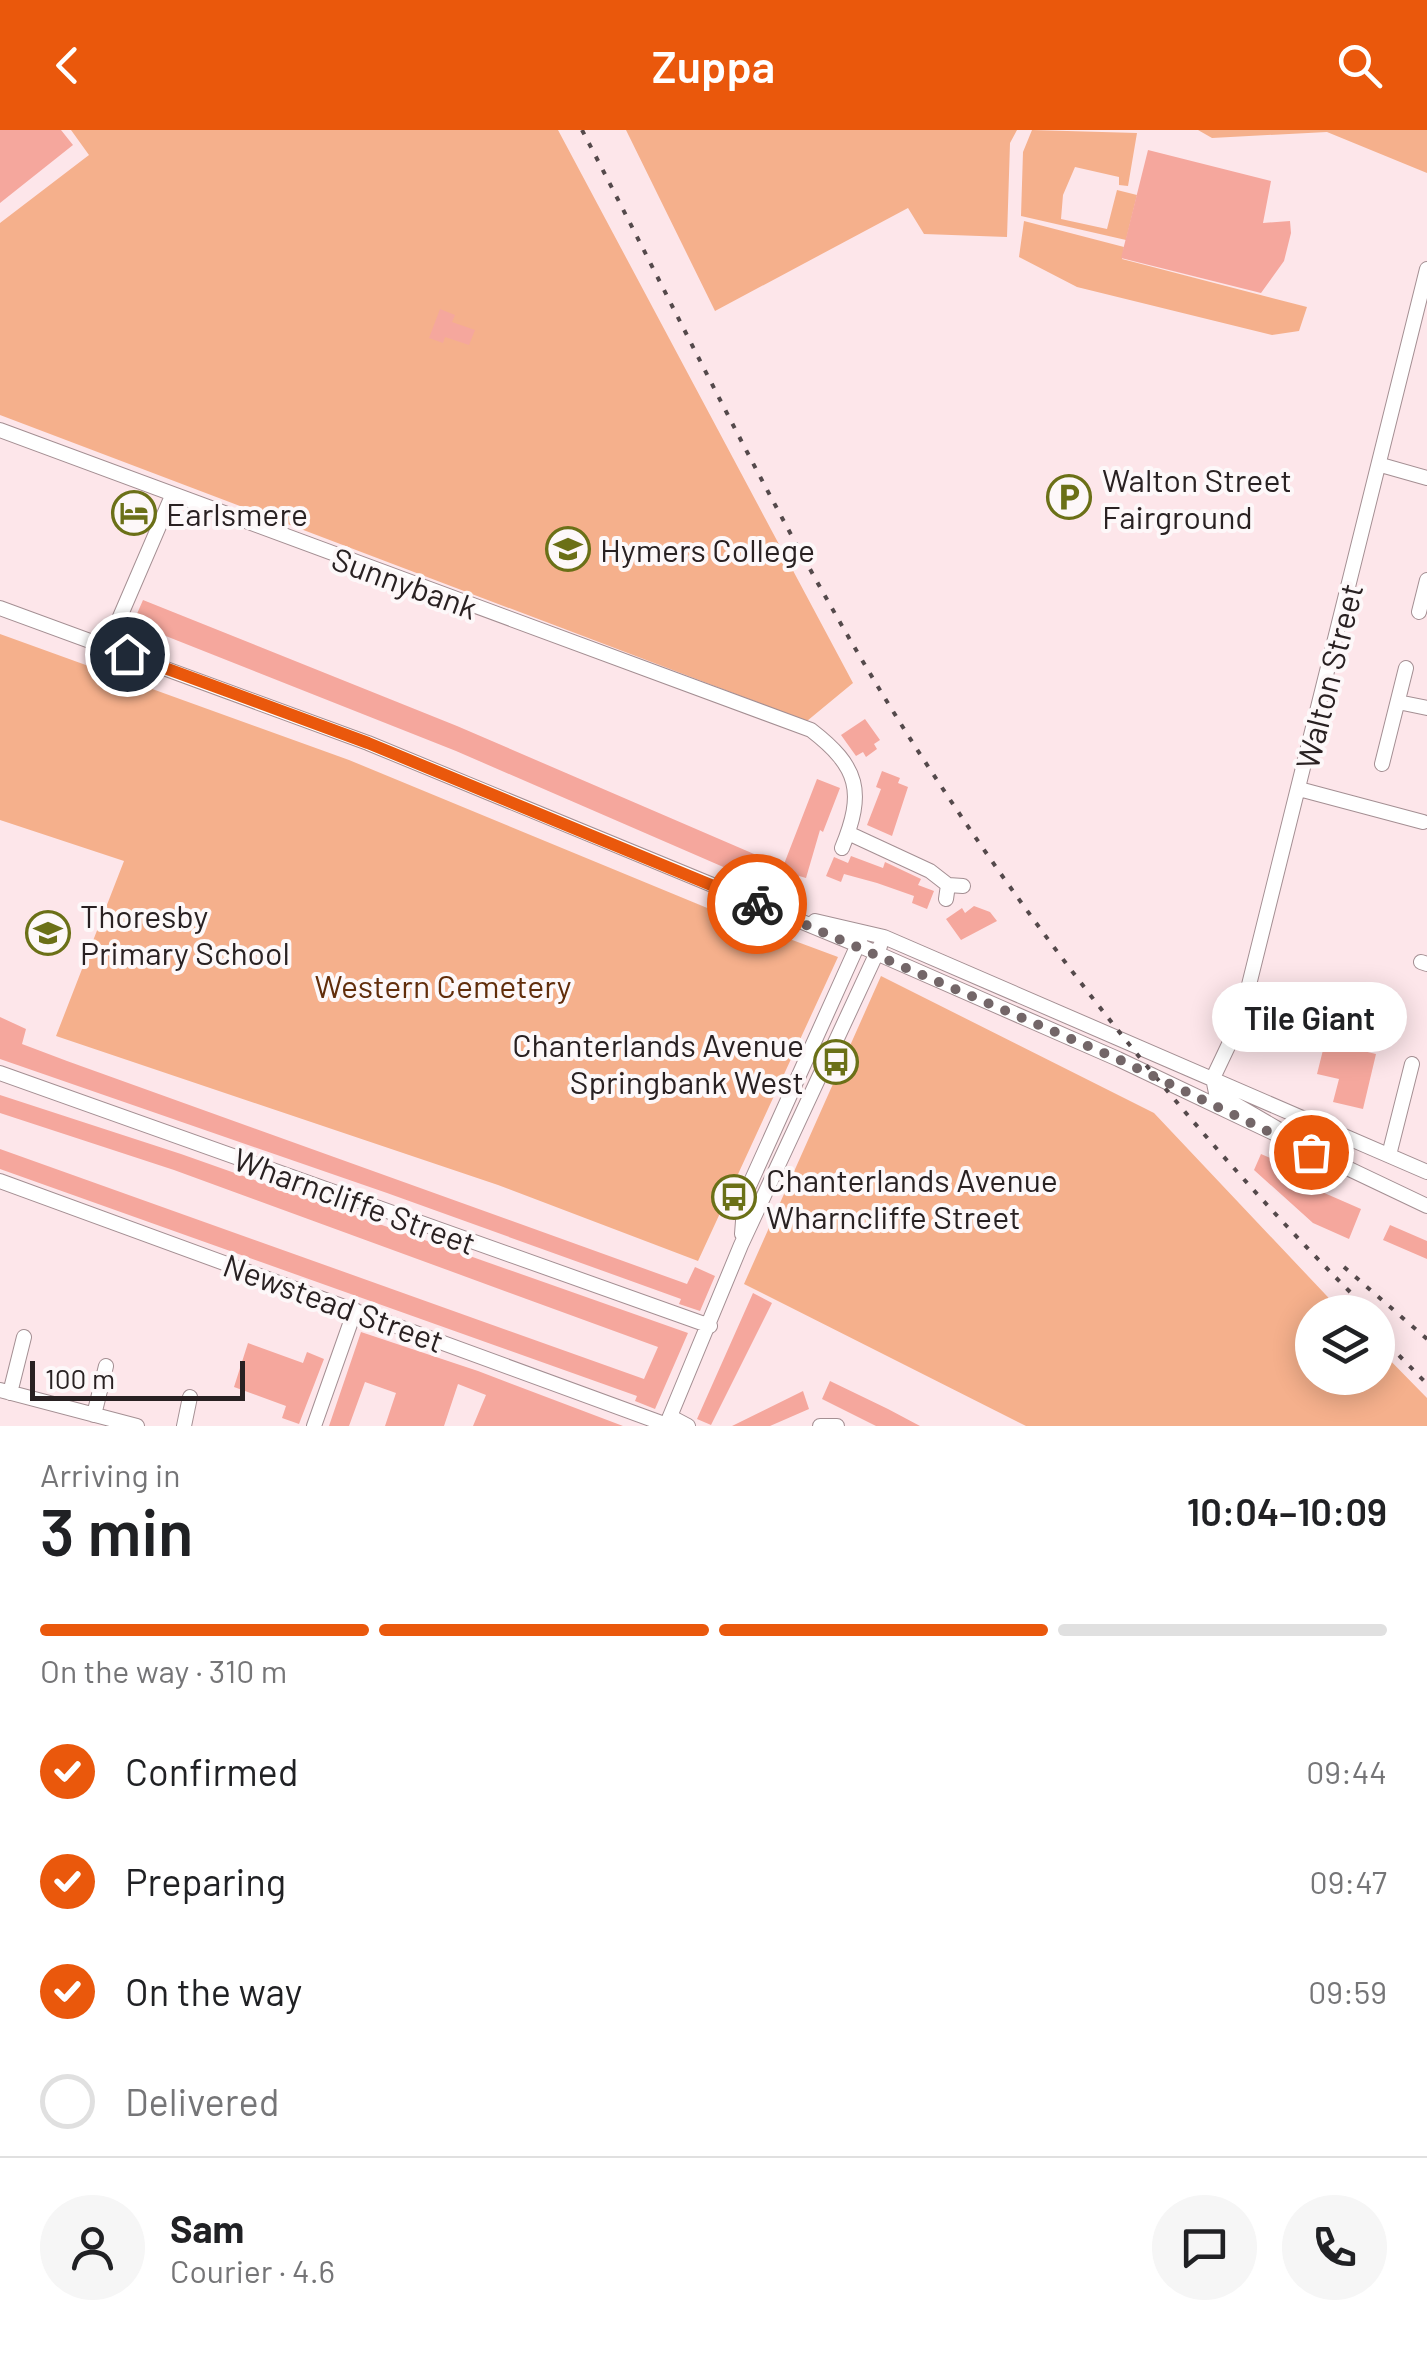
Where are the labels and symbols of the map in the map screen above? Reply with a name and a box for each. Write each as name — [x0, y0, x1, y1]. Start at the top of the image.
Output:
place label: Walton Street Fairground — [1102, 460, 1292, 535]
parking icon: Walton Street Fairground — [1046, 474, 1092, 520]
hotel icon: Earlsmere — [111, 490, 157, 536]
place label: Earlsmere — [166, 494, 308, 532]
school or university icon: Hymers College — [545, 526, 591, 572]
place label: Hymers College — [600, 530, 815, 568]
street label: Sunnybank — [327, 538, 483, 626]
street label: Walton Street — [1287, 579, 1369, 773]
pin — [85, 612, 170, 697]
courier — [707, 854, 807, 954]
place label: Thoresby Primary School — [80, 896, 290, 971]
school or university icon: Thoresby Primary School — [25, 910, 71, 956]
park label: Western Cemetery — [314, 966, 572, 1004]
callout: Tile Giant — [1214, 982, 1408, 1052]
place label: Chanterlands Avenue Springbank West — [512, 1025, 804, 1100]
bus stop icon: Chanterlands Avenue Springbank West — [813, 1039, 859, 1085]
pin — [1269, 1110, 1354, 1195]
street label: Wharncliffe Street — [229, 1139, 481, 1261]
place label: Chanterlands Avenue Wharncliffe Street — [766, 1160, 1058, 1235]
bus stop icon: Chanterlands Avenue Wharncliffe Street — [711, 1174, 757, 1220]
street label: Newstead Street — [219, 1245, 449, 1359]
scale bar — [30, 1356, 245, 1400]

